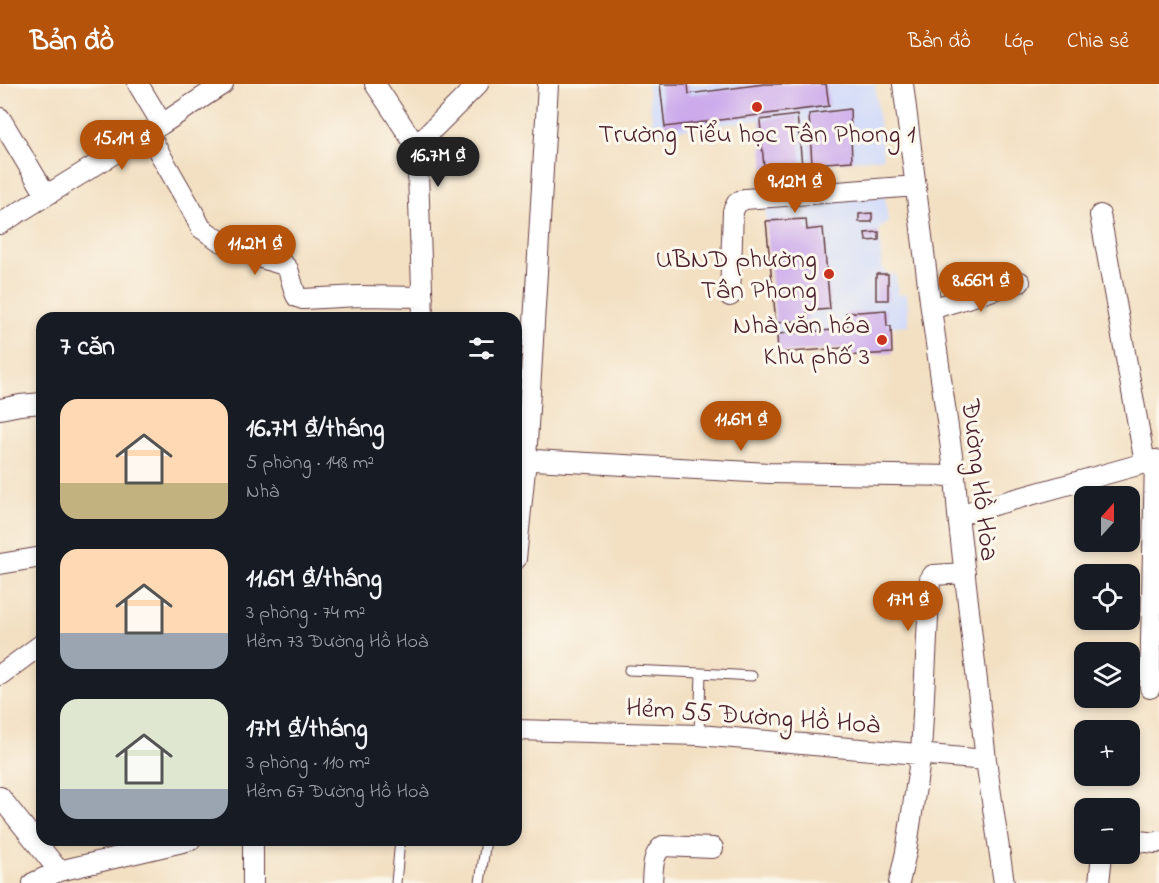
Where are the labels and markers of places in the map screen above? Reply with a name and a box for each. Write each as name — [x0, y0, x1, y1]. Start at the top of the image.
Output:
marker: Trường Tiểu học Tân Phong 1 — [750, 100, 764, 114]
place label: Trường Tiểu học Tân Phong 1 — [598, 116, 916, 155]
pin: 15.1M ₫ — [67, 120, 177, 171]
pin: 16.7M ₫ — [383, 137, 493, 188]
pin: 9.12M ₫ — [740, 163, 850, 214]
pin: 11.2M ₫ — [200, 225, 310, 276]
place label: UBND phường Tân Phong — [655, 241, 817, 311]
pin: 8.66M ₫ — [926, 262, 1036, 313]
marker: UBND phường Tân Phong — [822, 267, 836, 281]
place label: Nhà văn hóa Khu phố 3 — [733, 307, 870, 377]
marker: Nhà văn hóa Khu phố 3 — [875, 333, 889, 347]
pin: 11.6M ₫ — [686, 401, 796, 452]
pin: 17M ₫ — [866, 581, 950, 632]

